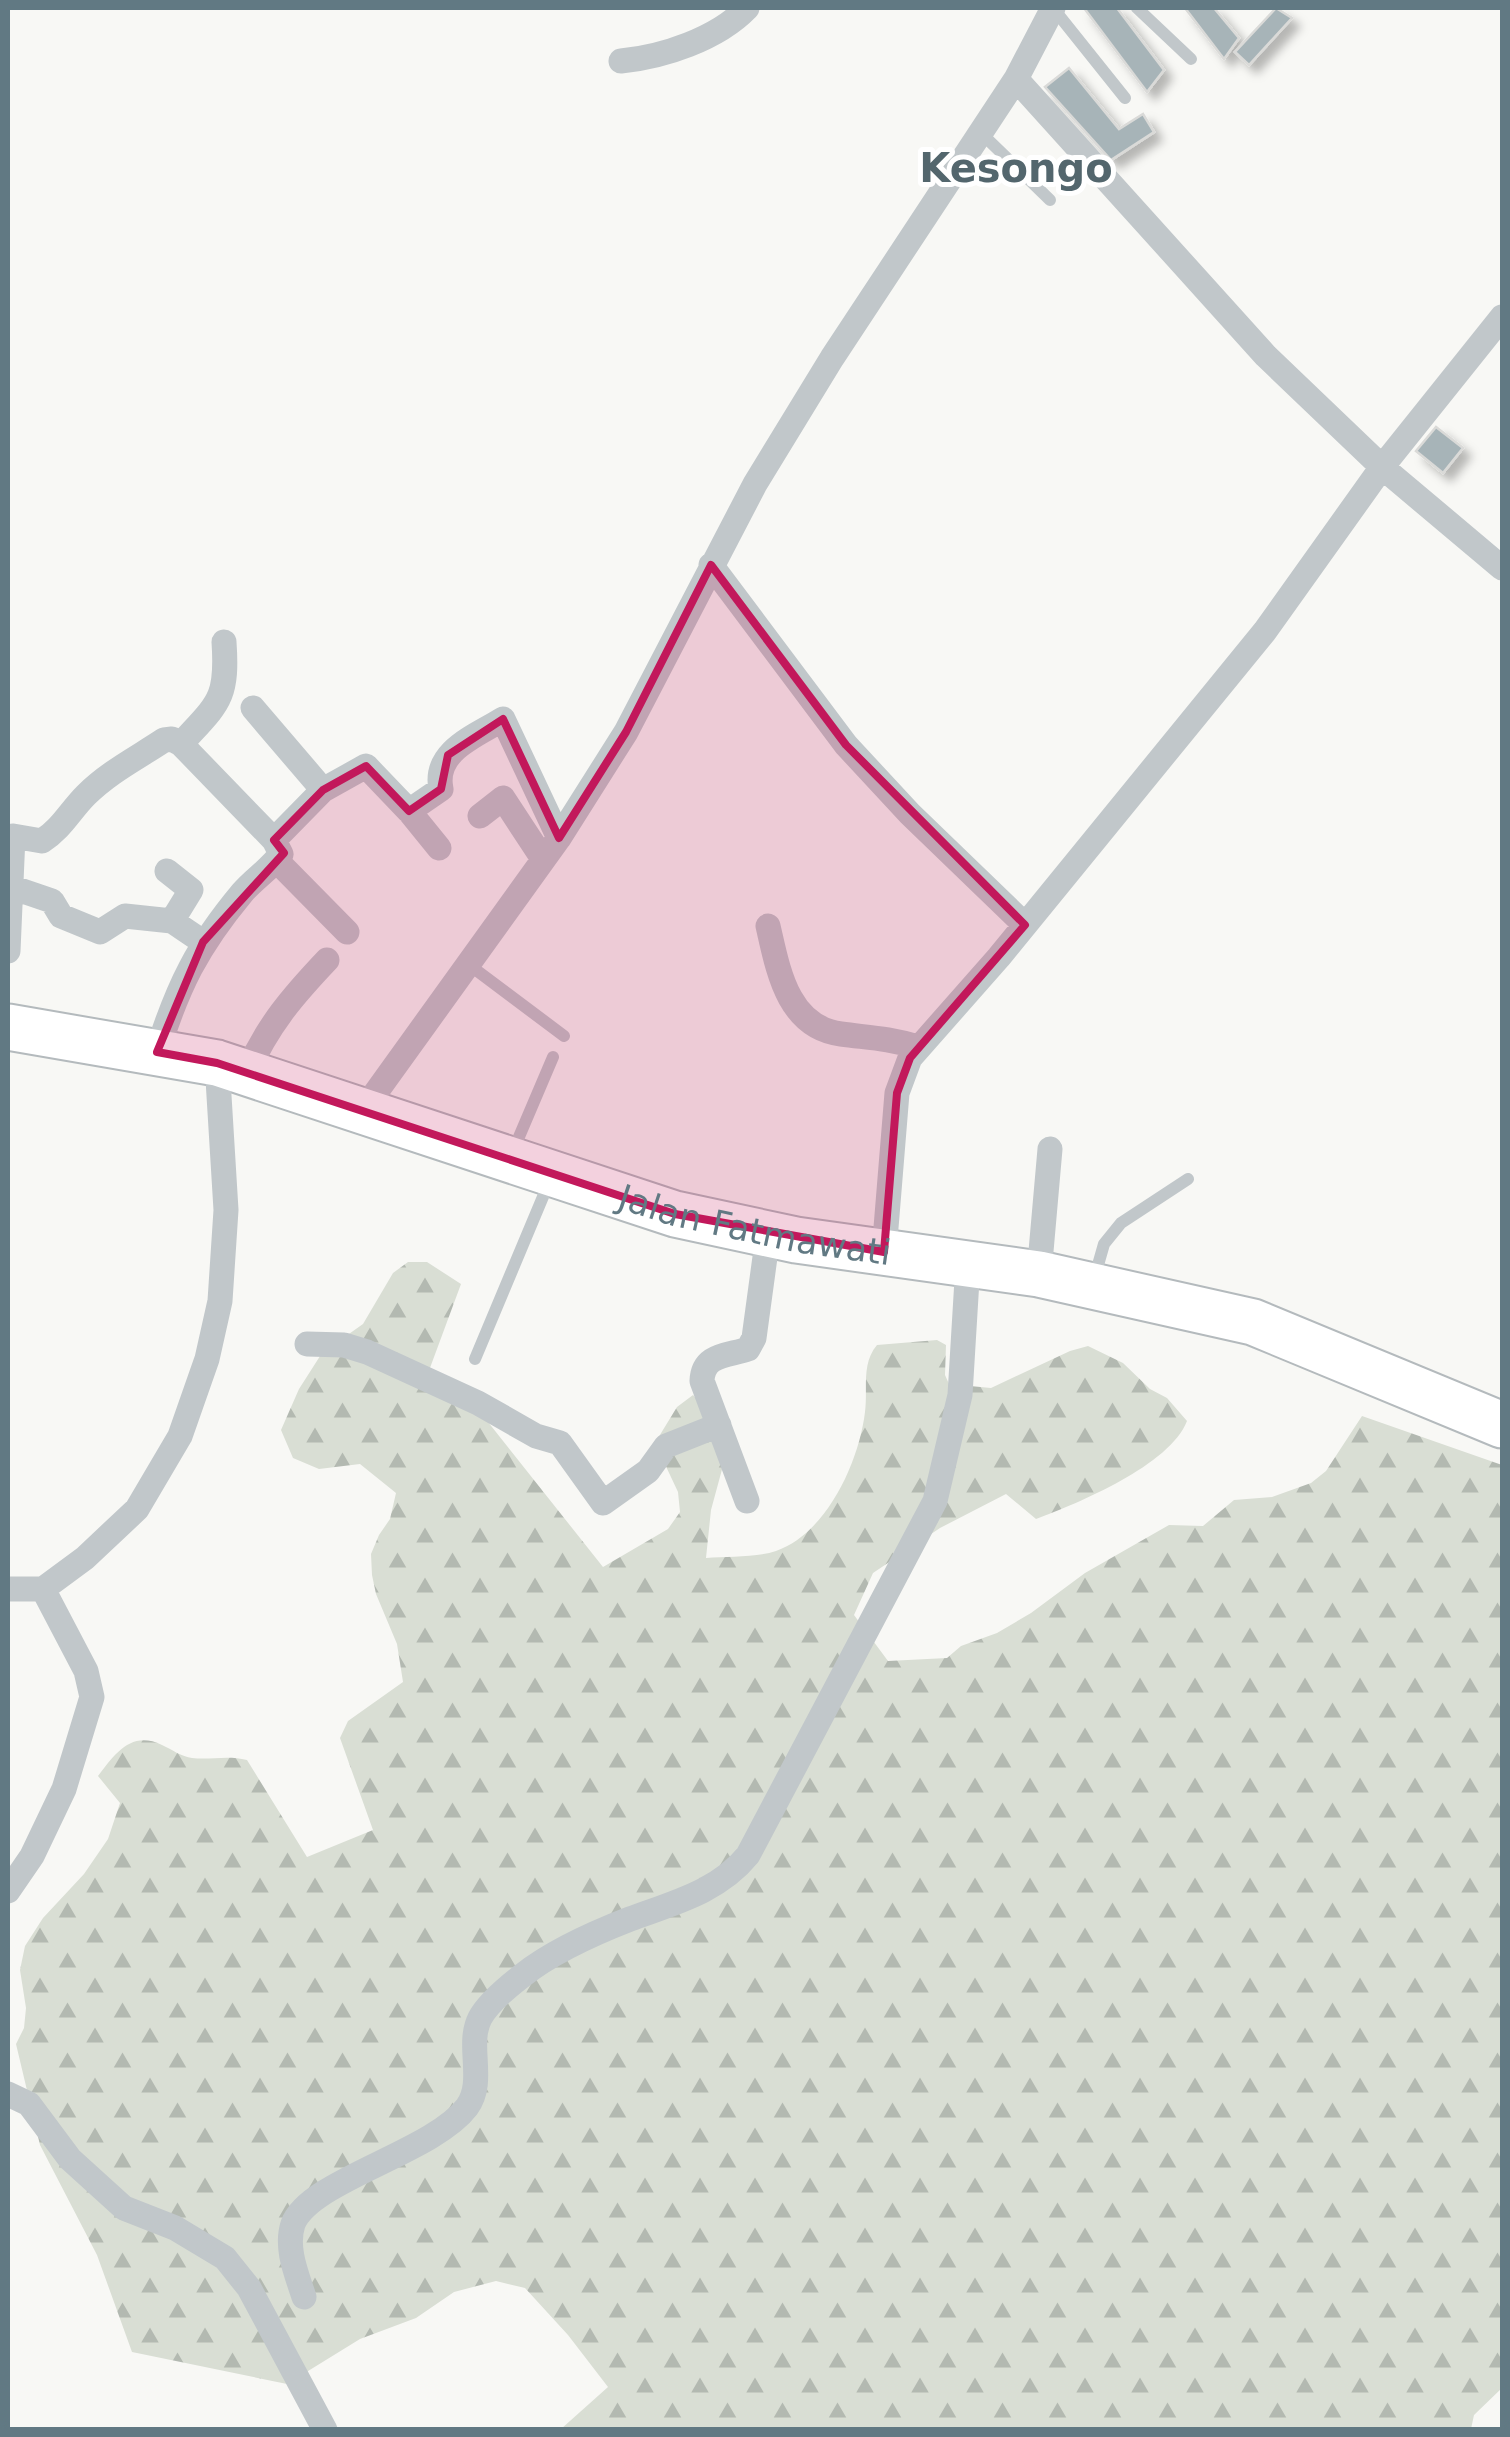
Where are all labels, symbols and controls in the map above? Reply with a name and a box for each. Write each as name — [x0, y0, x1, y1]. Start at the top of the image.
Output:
district label: Kesongo — [919, 145, 1113, 191]
street label: Jalan Fatmawati — [612, 1176, 894, 1273]

